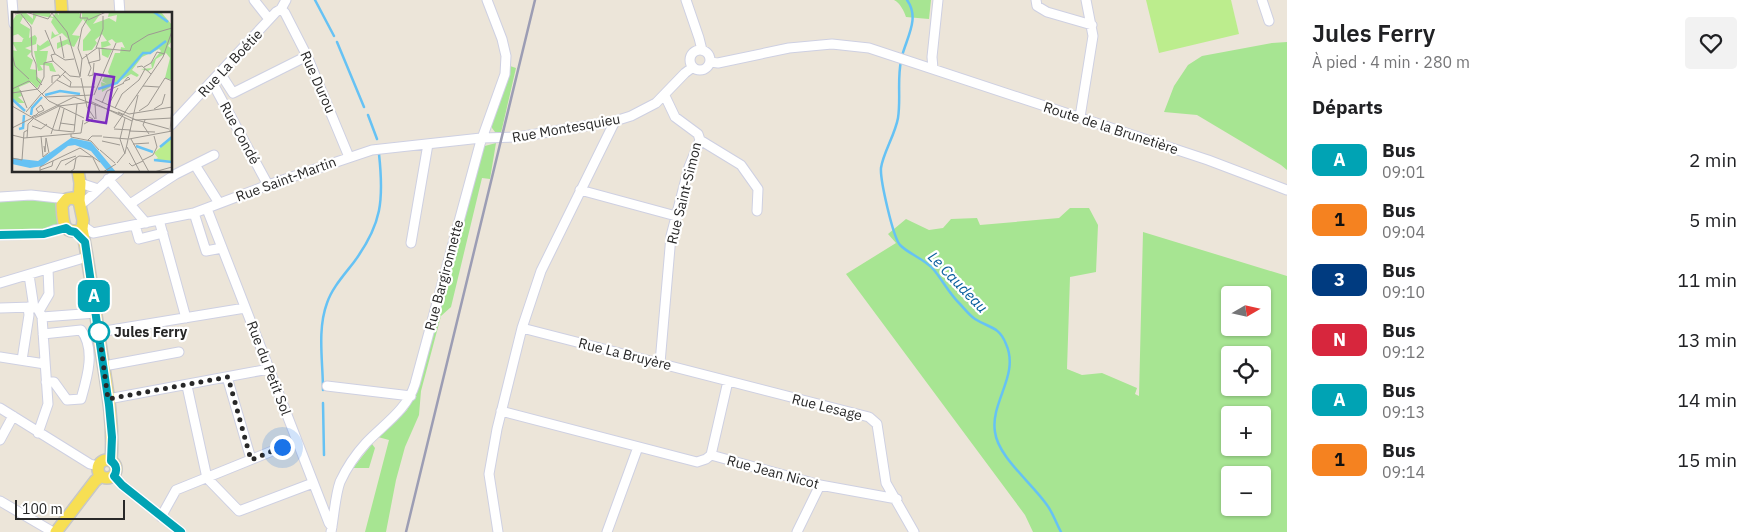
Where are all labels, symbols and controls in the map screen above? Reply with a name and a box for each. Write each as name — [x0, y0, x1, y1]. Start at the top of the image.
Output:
inset map — [12, 12, 172, 172]
text: Jules Ferry — [1312, 17, 1435, 49]
button: heart — [1685, 17, 1737, 69]
street label: Rue La Boétie — [194, 25, 266, 101]
street label: Rue Durou — [296, 48, 340, 116]
text: À pied · 4 min · 280 m — [1312, 52, 1470, 72]
text: Départs — [1312, 95, 1383, 119]
street label: Route de la Brunetière — [1041, 98, 1181, 158]
street label: Rue Condé — [216, 99, 264, 168]
street label: Rue Montesquieu — [510, 110, 622, 146]
text: Bus — [1382, 138, 1416, 162]
street label: Rue Saint-Simon — [663, 140, 705, 246]
text: A — [1333, 148, 1346, 171]
text: 2 min — [1689, 148, 1737, 172]
street label: Rue Saint-Martin — [233, 152, 339, 206]
text: 09:01 — [1382, 162, 1425, 182]
text: Bus — [1382, 198, 1416, 222]
text: 1 — [1334, 208, 1345, 231]
text: 5 min — [1689, 208, 1737, 232]
street label: Rue Bargironnette — [421, 217, 468, 332]
text: 09:04 — [1382, 222, 1425, 242]
water label: Le Caudeau — [924, 247, 992, 317]
text: Bus — [1382, 258, 1416, 282]
text: 3 — [1334, 268, 1345, 291]
text: 11 min — [1678, 268, 1737, 292]
line badge: A — [78, 280, 110, 312]
text: 09:10 — [1382, 282, 1425, 302]
text: A — [88, 284, 100, 307]
north arrow — [1221, 286, 1271, 336]
map controls — [1221, 286, 1271, 516]
street label: Rue du Petit Sol — [243, 318, 295, 418]
text: Bus — [1382, 318, 1416, 342]
marker: Jules Ferry — [88, 321, 110, 343]
place label: Jules Ferry — [114, 323, 188, 341]
text: N — [1333, 328, 1346, 351]
text: 13 min — [1678, 328, 1737, 352]
street label: Rue La Bruyère — [577, 334, 674, 374]
text: 09:12 — [1382, 342, 1425, 362]
button: locate — [1221, 346, 1271, 396]
text: Bus — [1382, 378, 1416, 402]
text: A — [1333, 388, 1346, 411]
text: 14 min — [1678, 388, 1737, 412]
street label: Rue Lesage — [790, 390, 864, 424]
text: 09:13 — [1382, 402, 1425, 422]
button: + — [1221, 406, 1271, 456]
your location — [270, 435, 295, 460]
text: Bus — [1382, 438, 1416, 462]
text: 1 — [1334, 448, 1345, 471]
text: 15 min — [1678, 448, 1737, 472]
street label: Rue Jean Nicot — [725, 451, 821, 493]
text: 09:14 — [1382, 462, 1425, 482]
button: − — [1221, 466, 1271, 516]
scale bar — [15, 497, 125, 520]
text: 100 m — [22, 500, 63, 518]

